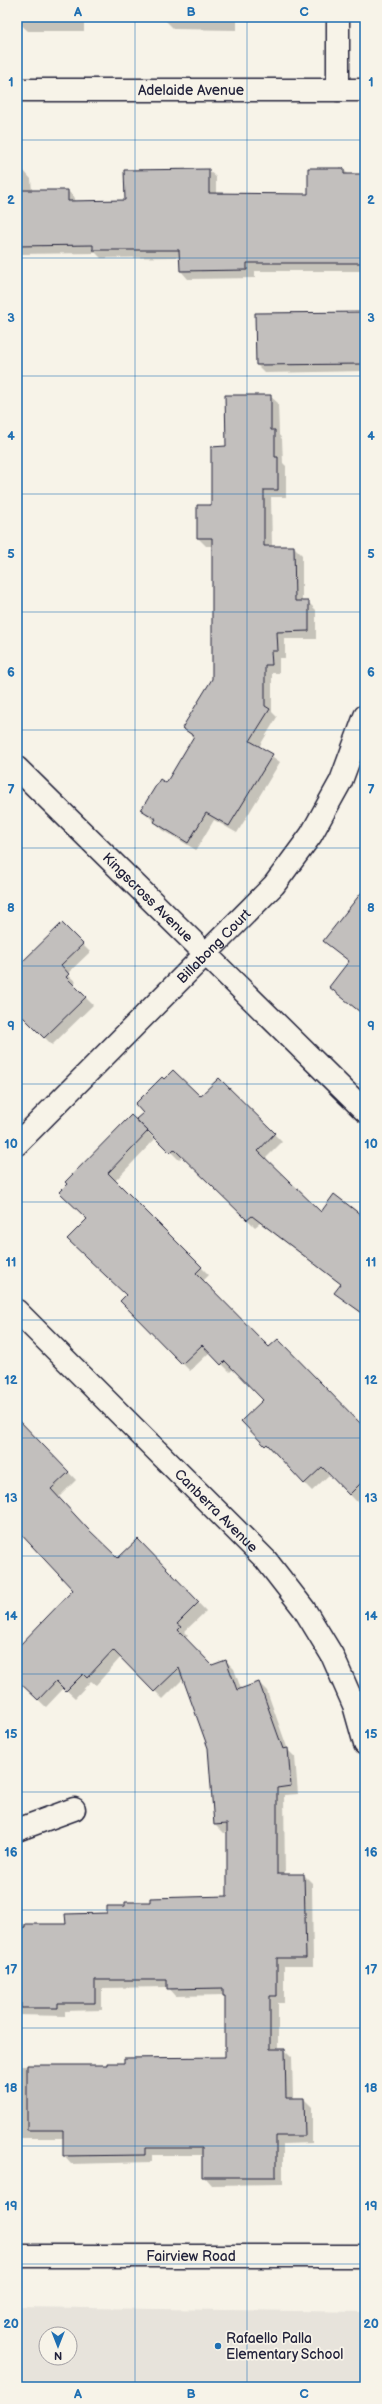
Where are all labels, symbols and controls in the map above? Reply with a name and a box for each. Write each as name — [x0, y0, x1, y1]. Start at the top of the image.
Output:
text: A — [73, 4, 82, 20]
text: B — [186, 4, 196, 20]
text: C — [299, 4, 309, 20]
text: 1 — [8, 74, 14, 90]
text: 1 — [368, 74, 374, 90]
street label: Adelaide Avenue — [138, 82, 244, 99]
text: 2 — [7, 192, 15, 208]
text: 2 — [367, 192, 375, 208]
text: 3 — [7, 310, 15, 326]
text: 3 — [367, 310, 375, 326]
text: 4 — [7, 428, 15, 444]
text: 4 — [367, 428, 375, 444]
text: 5 — [7, 546, 15, 562]
text: 5 — [367, 546, 375, 562]
text: 6 — [7, 664, 15, 680]
text: 6 — [367, 664, 375, 680]
text: 7 — [7, 782, 15, 798]
text: 7 — [367, 782, 375, 798]
street label: Kingscross Avenue — [99, 849, 197, 945]
text: 8 — [7, 900, 15, 916]
text: 8 — [367, 900, 375, 916]
street label: Billabong Court — [173, 905, 254, 987]
text: 9 — [7, 1018, 15, 1034]
text: 9 — [367, 1018, 375, 1034]
text: 10 — [4, 1136, 18, 1152]
text: 10 — [364, 1136, 378, 1152]
text: 11 — [6, 1254, 16, 1270]
text: 11 — [366, 1254, 376, 1270]
text: 12 — [4, 1372, 18, 1388]
text: 12 — [364, 1372, 378, 1388]
street label: Canberra Avenue — [171, 1465, 262, 1556]
text: 13 — [4, 1490, 18, 1506]
text: 13 — [364, 1490, 378, 1506]
text: 14 — [4, 1608, 18, 1624]
text: 14 — [364, 1608, 378, 1624]
text: 15 — [5, 1726, 18, 1742]
text: 15 — [365, 1726, 378, 1742]
text: 16 — [4, 1844, 18, 1860]
text: 16 — [364, 1844, 378, 1860]
text: 17 — [5, 1962, 17, 1978]
text: 17 — [365, 1962, 377, 1978]
text: 18 — [4, 2080, 18, 2096]
text: 18 — [364, 2080, 378, 2096]
text: 19 — [4, 2198, 18, 2214]
text: 19 — [364, 2198, 378, 2214]
street label: Fairview Road — [146, 2248, 236, 2265]
text: 20 — [3, 2316, 19, 2332]
text: 20 — [363, 2316, 379, 2332]
north arrow — [38, 2326, 78, 2366]
place label: Rafaello Palla Elementary School — [226, 2330, 344, 2363]
marker: Rafaello Palla Elementary School — [213, 2341, 223, 2351]
text: N — [54, 2349, 62, 2362]
text: A — [73, 2386, 82, 2402]
text: B — [186, 2386, 196, 2402]
text: C — [299, 2386, 309, 2402]

